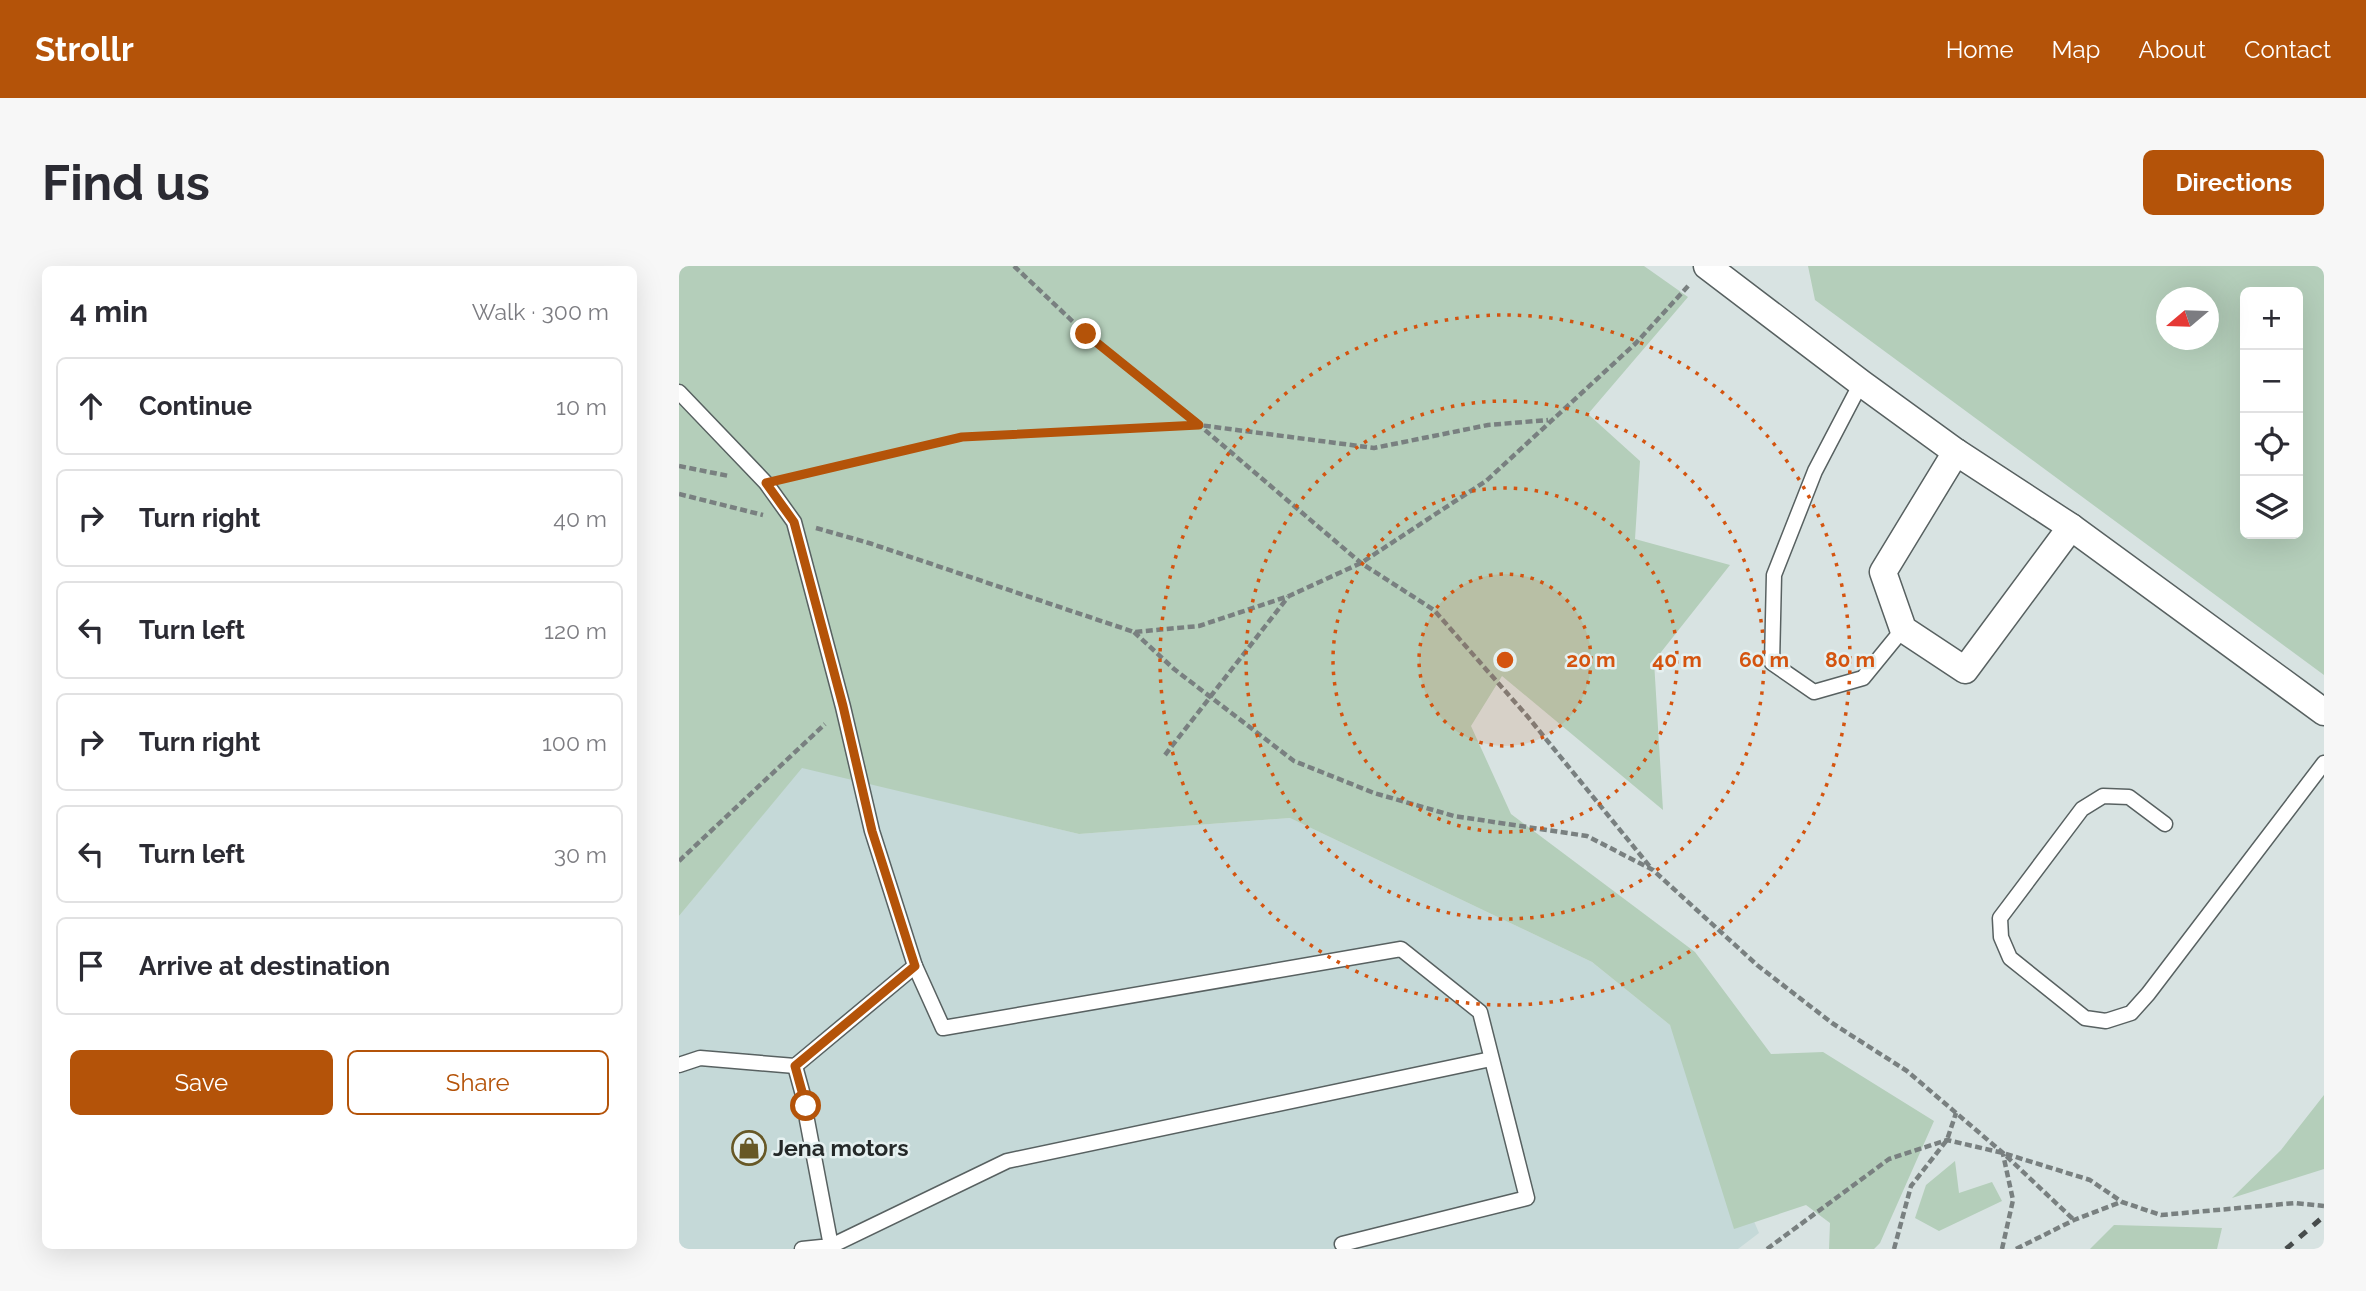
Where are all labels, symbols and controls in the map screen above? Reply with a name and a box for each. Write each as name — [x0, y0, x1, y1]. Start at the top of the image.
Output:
text: Strollr — [35, 30, 134, 69]
text: Home — [1946, 35, 2014, 64]
text: Map — [2052, 35, 2100, 64]
text: About — [2138, 35, 2206, 64]
text: Contact — [2244, 35, 2331, 64]
button: Directions — [2143, 150, 2324, 215]
text: Find us — [42, 154, 210, 211]
north arrow — [2156, 287, 2219, 350]
map controls — [2240, 287, 2303, 539]
button: + — [2240, 287, 2303, 350]
text: 4 min — [70, 294, 148, 329]
text: Walk · 300 m — [472, 298, 609, 325]
route end — [1070, 318, 1101, 349]
button: − — [2240, 350, 2303, 413]
icon: ahead — [72, 387, 110, 425]
text: Continue — [139, 391, 252, 421]
text: 10 m — [556, 393, 607, 420]
button: locate — [2240, 413, 2303, 476]
button: layers — [2240, 476, 2303, 539]
icon: right — [72, 499, 110, 537]
text: Turn right — [139, 503, 260, 533]
text: 40 m — [553, 505, 607, 532]
icon: left — [72, 611, 110, 649]
text: Turn left — [139, 615, 245, 645]
text: 120 m — [544, 617, 607, 644]
text: 20 m — [1566, 647, 1616, 672]
text: 40 m — [1652, 647, 1702, 672]
text: 60 m — [1739, 647, 1789, 672]
text: 80 m — [1825, 647, 1875, 672]
centre of rings — [1493, 648, 1517, 672]
icon: right — [72, 723, 110, 761]
text: Turn right — [139, 727, 260, 757]
text: 100 m — [542, 729, 607, 756]
icon: left — [72, 835, 110, 873]
text: Turn left — [139, 839, 245, 869]
text: 30 m — [554, 841, 607, 868]
icon: arrive — [72, 947, 110, 985]
text: Arrive at destination — [139, 951, 390, 981]
button: Save — [70, 1050, 333, 1115]
button: Share — [347, 1050, 609, 1115]
route start — [790, 1090, 821, 1121]
shop icon: Jena motors — [730, 1129, 768, 1167]
place label: Jena motors — [773, 1134, 909, 1161]

